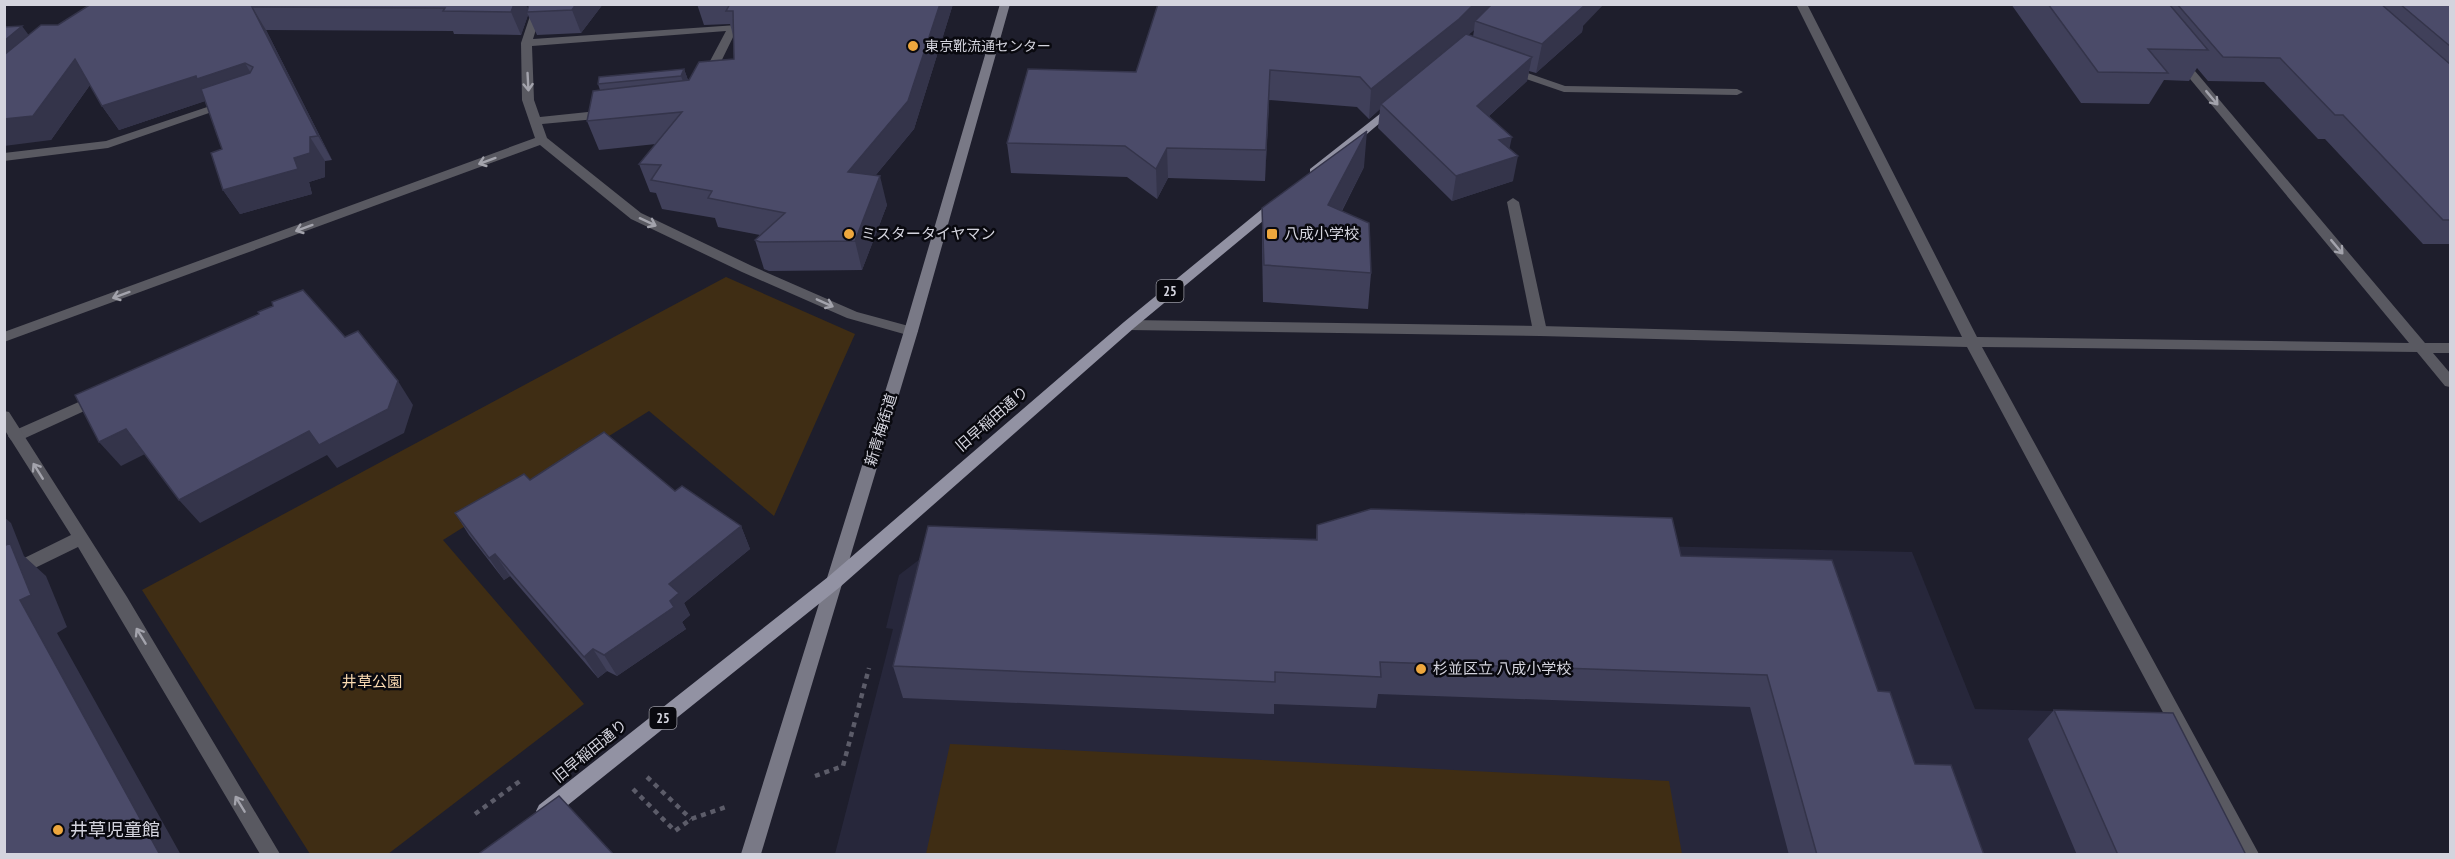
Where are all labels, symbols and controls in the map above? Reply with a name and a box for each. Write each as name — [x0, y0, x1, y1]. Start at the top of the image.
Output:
place label: 東京靴流通センター — [925, 37, 1051, 55]
marker: 東京靴流通センター — [906, 39, 920, 53]
one-way arrow — [522, 71, 533, 91]
one-way arrow — [2205, 90, 2219, 105]
one-way arrow — [478, 156, 497, 167]
one-way arrow — [639, 216, 657, 228]
one-way arrow — [295, 223, 314, 234]
place label: ミスタータイヤマン — [861, 224, 996, 243]
place label: 八成小学校 — [1284, 224, 1359, 243]
marker: ミスタータイヤマン — [842, 227, 856, 241]
marker: 八成小学校 — [1265, 227, 1279, 241]
one-way arrow — [2331, 239, 2344, 255]
road number: 25 — [1156, 280, 1184, 302]
one-way arrow — [112, 290, 131, 301]
one-way arrow — [816, 298, 834, 309]
street label: 旧早稲田通り — [951, 382, 1032, 455]
street label: 新青梅街道 — [860, 391, 901, 469]
one-way arrow — [32, 463, 44, 480]
one-way arrow — [135, 628, 147, 645]
place label: 杉並区立 八成小学校 — [1433, 659, 1571, 678]
marker: 杉並区立 八成小学校 — [1414, 662, 1428, 676]
park label: 井草公園 — [342, 672, 402, 691]
road number: 25 — [650, 707, 676, 729]
street label: 旧早稲田通り — [549, 715, 631, 786]
one-way arrow — [234, 796, 246, 813]
place label: 井草児童館 — [70, 818, 160, 841]
marker: 井草児童館 — [51, 823, 65, 837]

